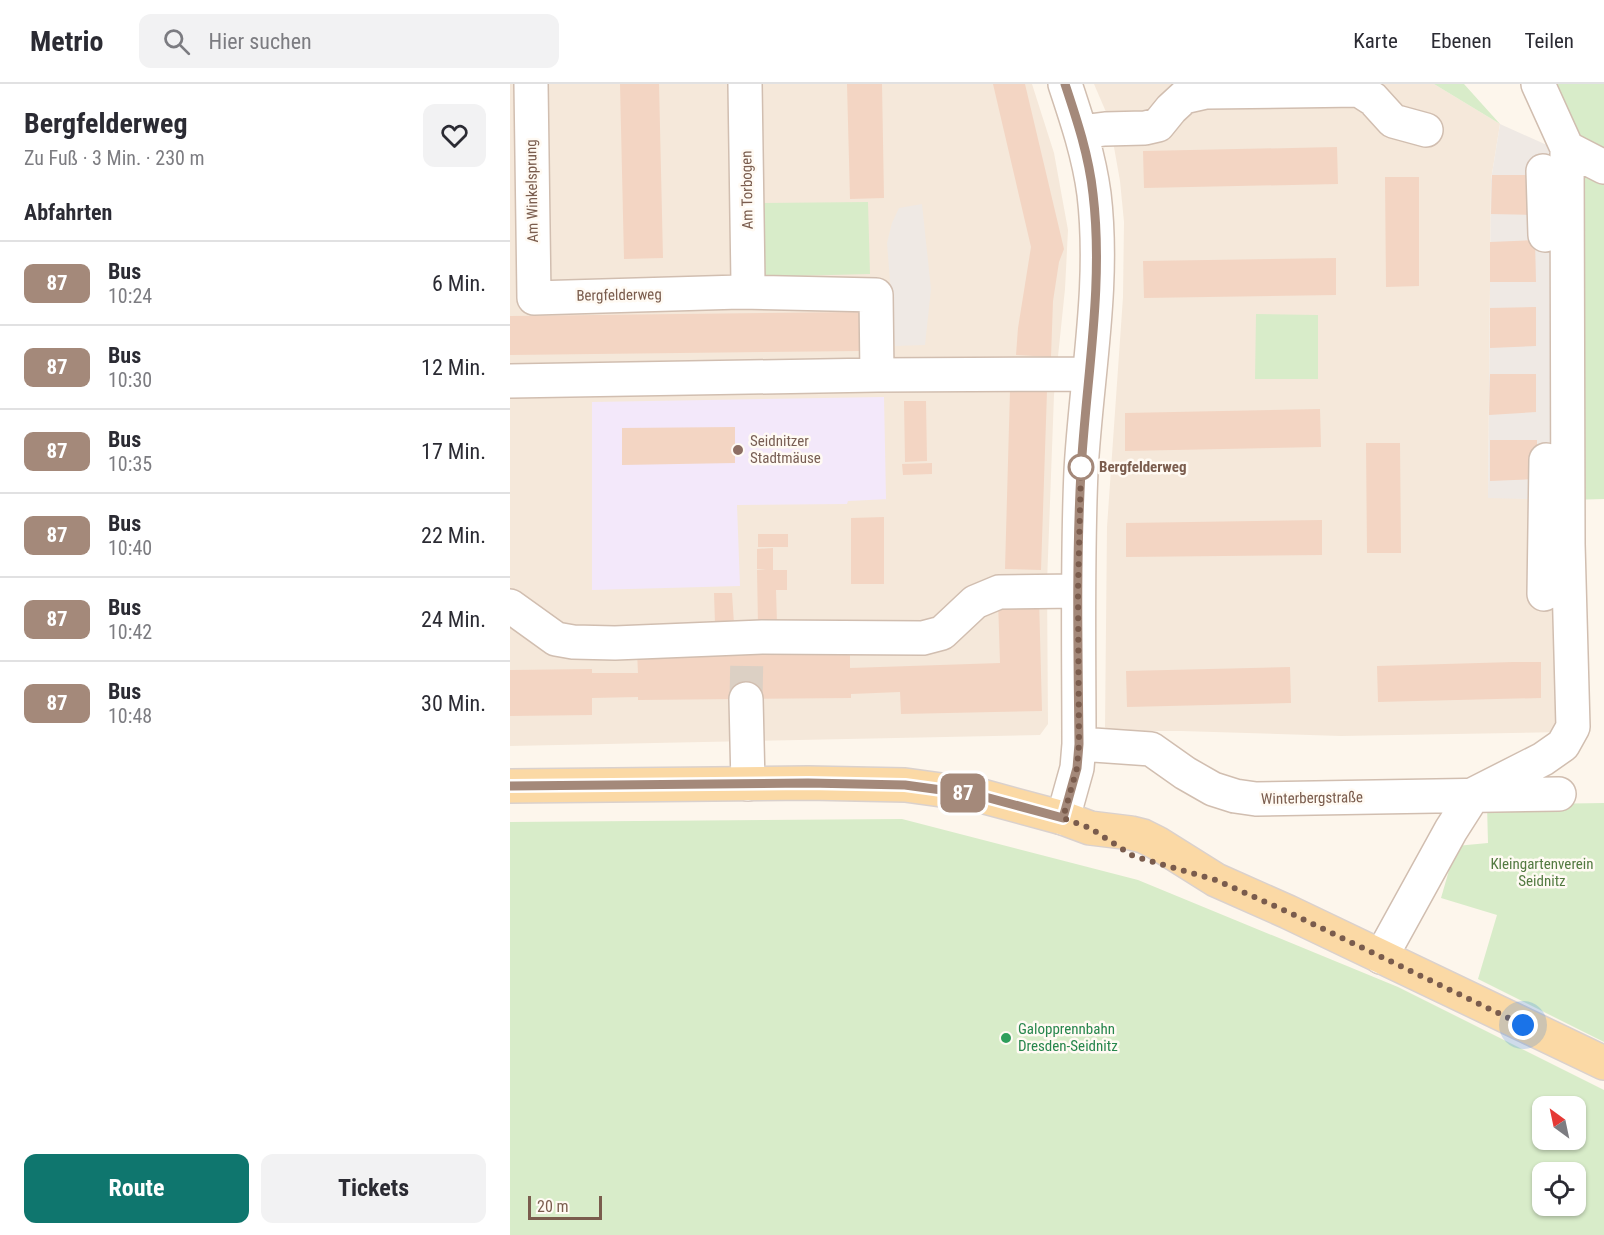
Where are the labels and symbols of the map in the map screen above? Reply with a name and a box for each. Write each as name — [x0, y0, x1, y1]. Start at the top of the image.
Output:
street label: Am Winkelsprung — [522, 139, 542, 243]
street label: Am Torbogen — [737, 150, 757, 230]
street label: Bergfelderweg — [576, 285, 662, 305]
place label: Seidnitzer Stadtmäuse — [750, 432, 821, 467]
marker: Seidnitzer Stadtmäuse — [731, 443, 745, 457]
marker: Bergfelderweg — [1068, 454, 1094, 480]
place label: Bergfelderweg — [1099, 458, 1187, 476]
line badge: 87 — [936, 774, 990, 812]
street label: Winterbergstraße — [1261, 788, 1363, 808]
park label: Kleingartenverein Seidnitz — [1490, 855, 1594, 890]
your location — [1508, 1010, 1538, 1040]
place label: Galopprennbahn Dresden-Seidnitz — [1018, 1020, 1118, 1055]
marker: Galopprennbahn Dresden-Seidnitz — [999, 1031, 1013, 1045]
north arrow — [1532, 1096, 1586, 1150]
scale bar — [528, 1193, 602, 1220]

